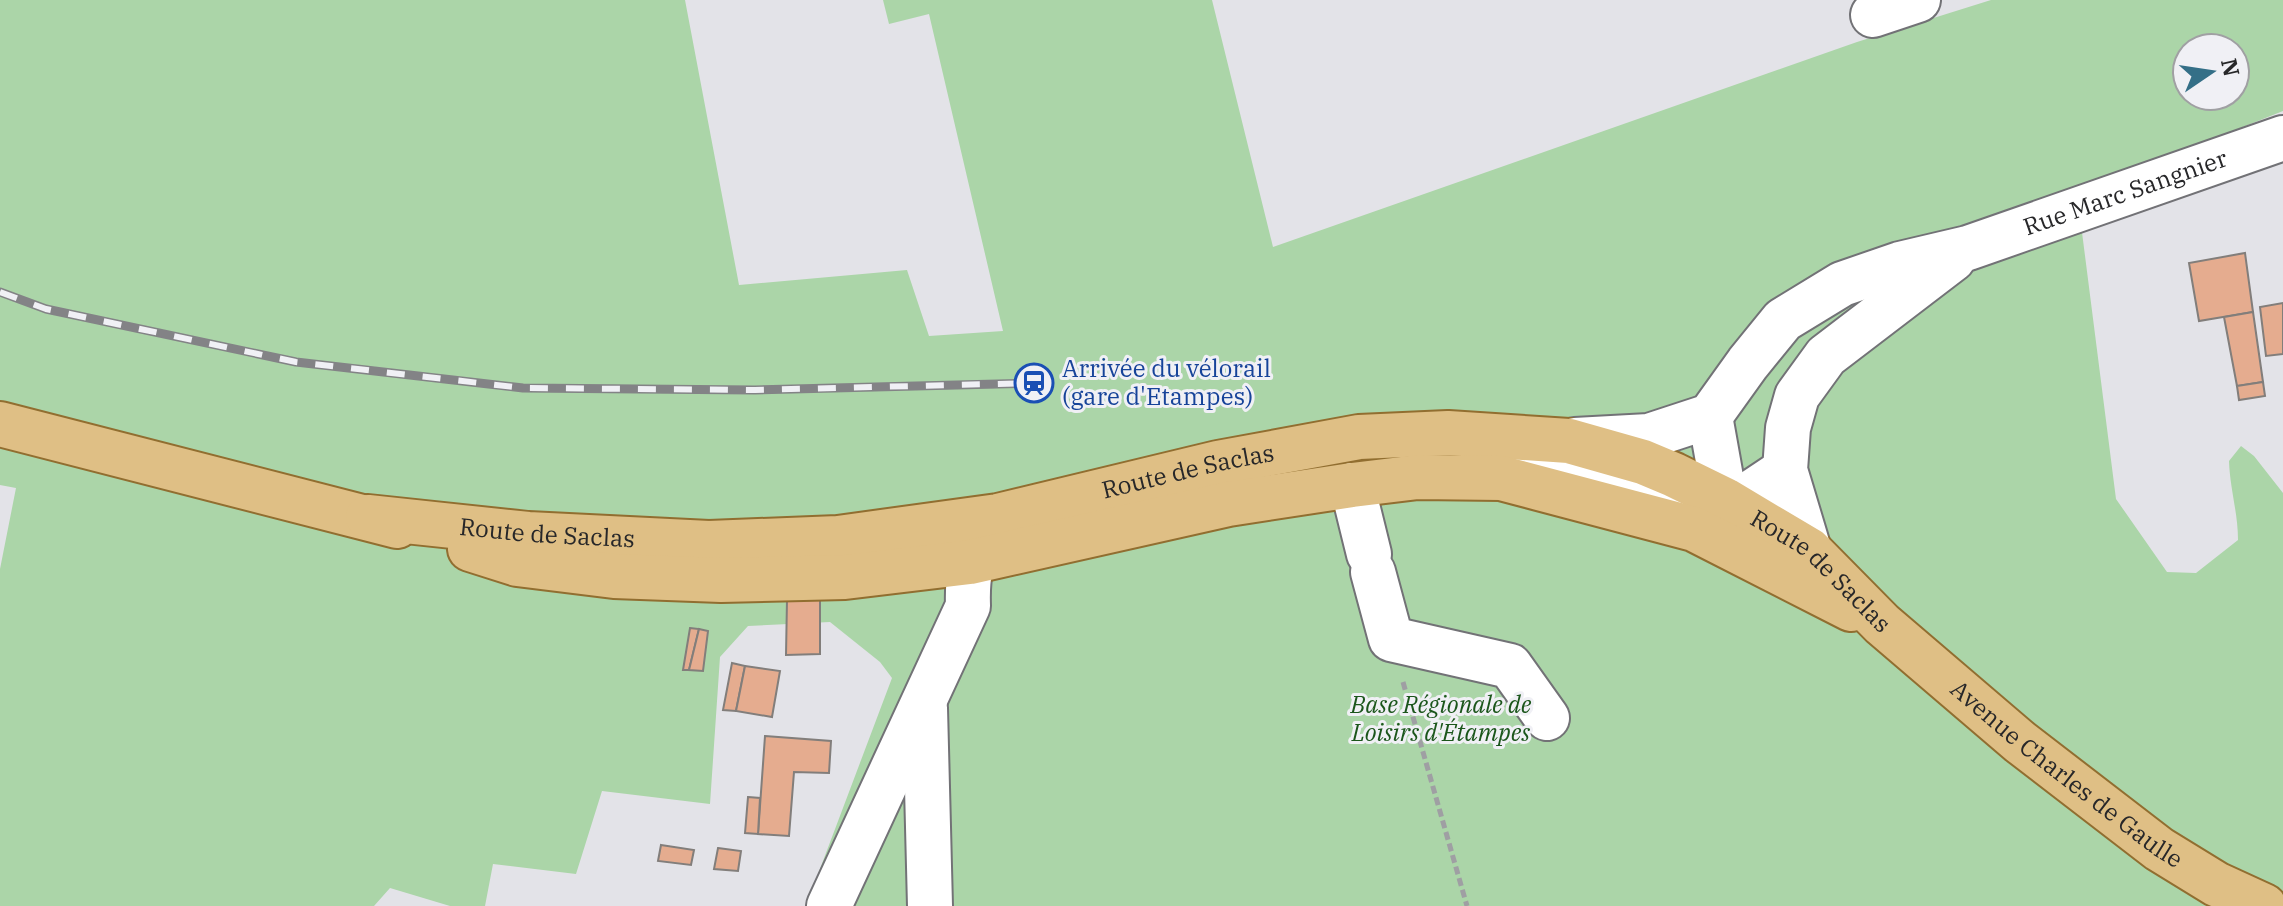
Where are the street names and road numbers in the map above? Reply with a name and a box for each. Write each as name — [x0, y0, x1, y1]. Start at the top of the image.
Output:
street label: Rue Marc Sangnier — [2019, 142, 2232, 242]
street label: Route de Saclas — [1098, 436, 1277, 505]
street label: Route de Saclas — [1745, 502, 1898, 639]
street label: Route de Saclas — [458, 510, 636, 554]
street label: Avenue Charles de Gaulle — [1944, 673, 2189, 875]

